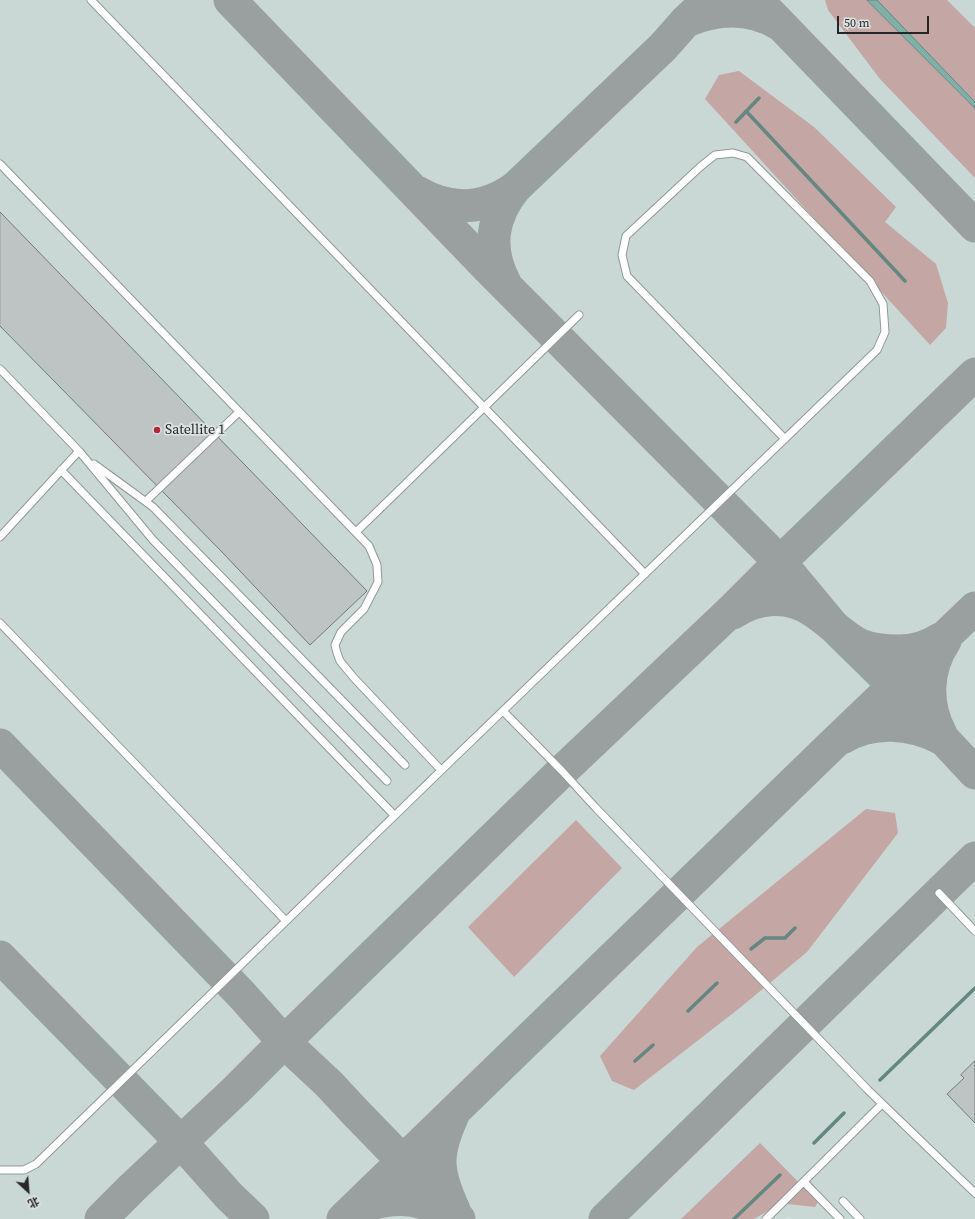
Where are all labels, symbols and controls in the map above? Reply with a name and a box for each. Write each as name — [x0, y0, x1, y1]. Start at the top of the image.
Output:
scale bar — [839, 8, 931, 34]
text: 50 m — [844, 15, 870, 31]
place label: Satellite 1 — [165, 422, 225, 438]
marker: Satellite 1 — [152, 425, 162, 435]
north arrow — [8, 1171, 48, 1211]
text: 北 — [25, 1193, 42, 1211]

